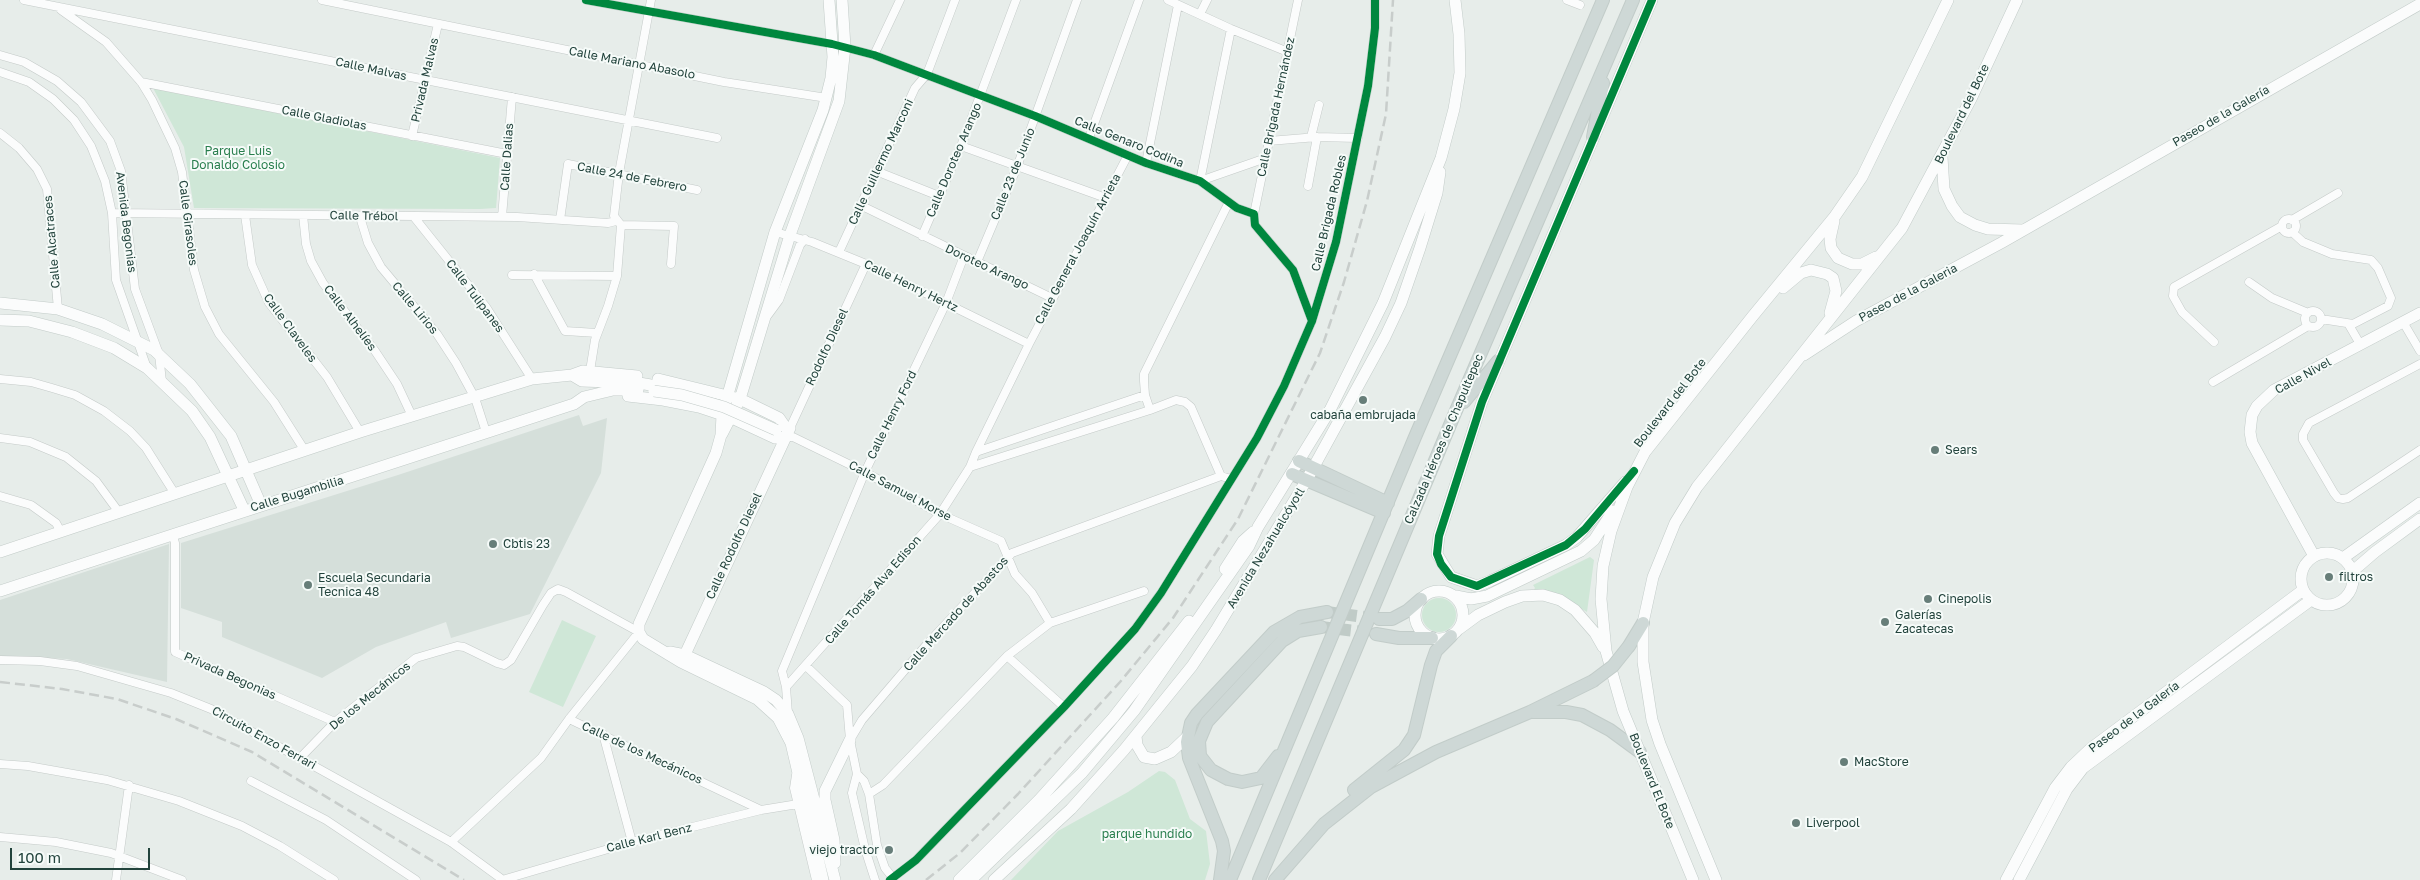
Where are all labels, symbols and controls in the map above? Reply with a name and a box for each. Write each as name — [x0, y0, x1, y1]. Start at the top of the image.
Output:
street label: Privada Malvas — [408, 36, 442, 124]
street label: Calle Brigada Hernández — [1254, 36, 1298, 178]
street label: Calle Mariano Abasolo — [568, 44, 696, 82]
street label: Calle Malvas — [334, 54, 408, 84]
street label: Boulevard del Bote — [1932, 62, 1992, 166]
street label: Paseo de la Galería — [2170, 82, 2272, 150]
street label: Calle Guillermo Marconi — [845, 97, 917, 227]
street label: Calle Doroteo Arango — [923, 101, 985, 219]
street label: Calle Gladiolas — [280, 103, 368, 133]
street label: Calle Genaro Codina — [1072, 113, 1186, 171]
street label: Calle Dalias — [497, 123, 517, 191]
street label: Calle 23 de Junio — [988, 126, 1038, 222]
park label: Parque Luis Donaldo Colosio — [191, 144, 285, 172]
street label: Calle Brigada Robles — [1309, 153, 1349, 273]
street label: Calle 24 de Febrero — [576, 159, 688, 195]
street label: Avenida Begonias — [113, 171, 139, 273]
street label: Calle General Joaquín Arrieta — [1032, 171, 1124, 327]
street label: Calle Girasoles — [176, 179, 200, 267]
street label: Calle Alcatraces — [41, 195, 63, 289]
street label: Calle Trébol — [329, 208, 399, 224]
street label: Doroteo Arango — [943, 241, 1031, 293]
street label: Calle Tulipanes — [443, 257, 507, 335]
street label: Calle Henry Hertz — [862, 257, 960, 315]
street label: Paseo de la Galeria — [1856, 261, 1960, 325]
street label: Calle Lirios — [389, 279, 441, 337]
street label: Calle Alhelíes — [321, 282, 379, 354]
street label: Calle Claveles — [260, 291, 320, 365]
street label: Rodolfo Diesel — [803, 306, 851, 388]
street label: Calzada Héroes de Chapultepec — [1401, 352, 1487, 526]
street label: Calle Nivel — [2272, 355, 2334, 397]
street label: Boulevard del Bote — [1631, 356, 1709, 450]
street label: Calle Henry Ford — [864, 368, 920, 462]
marker: cabaña embrujada — [1357, 394, 1369, 406]
place label: cabaña embrujada — [1310, 408, 1416, 422]
place label: Sears — [1945, 443, 1977, 457]
marker: Sears — [1929, 444, 1941, 456]
street label: Calle Samuel Morse — [846, 458, 954, 524]
street label: Calle Bugambilia — [249, 473, 345, 515]
street label: Avenida Nezahualcóyotl — [1224, 485, 1308, 611]
street label: Calle Rodolfo Diesel — [703, 490, 765, 602]
street label: Calle Tomás Alva Edison — [822, 533, 924, 647]
place label: Cbtis 23 — [503, 537, 550, 551]
marker: Cbtis 23 — [487, 538, 499, 550]
street label: Calle Mercado de Abastos — [901, 554, 1011, 674]
place label: filtros — [2339, 570, 2373, 584]
place label: Escuela Secundaria Tecnica 48 — [318, 571, 431, 599]
marker: filtros — [2323, 571, 2335, 583]
marker: Escuela Secundaria Tecnica 48 — [302, 579, 314, 591]
place label: Cinepolis — [1938, 592, 1992, 606]
marker: Cinepolis — [1922, 593, 1934, 605]
place label: Galerías Zacatecas — [1895, 608, 1954, 636]
marker: Galerías Zacatecas — [1879, 616, 1891, 628]
street label: Privada Begonias — [182, 649, 278, 703]
street label: De los Mecánicos — [327, 659, 413, 733]
street label: Paseo de la Galería — [2086, 678, 2182, 756]
street label: Circuito Enzo Ferrari — [209, 703, 319, 773]
street label: Calle de los Mecánicos — [579, 719, 705, 787]
street label: Boulevard El Bote — [1626, 731, 1678, 831]
place label: MacStore — [1854, 755, 1909, 769]
marker: MacStore — [1838, 756, 1850, 768]
place label: Liverpool — [1806, 816, 1860, 830]
marker: Liverpool — [1790, 817, 1802, 829]
street label: Calle Karl Benz — [605, 820, 693, 856]
park label: parque hundido — [1102, 827, 1192, 841]
scale bar — [12, 838, 152, 870]
place label: viejo tractor — [809, 843, 879, 857]
marker: viejo tractor — [883, 844, 895, 856]
text: 100 m — [18, 848, 61, 866]

